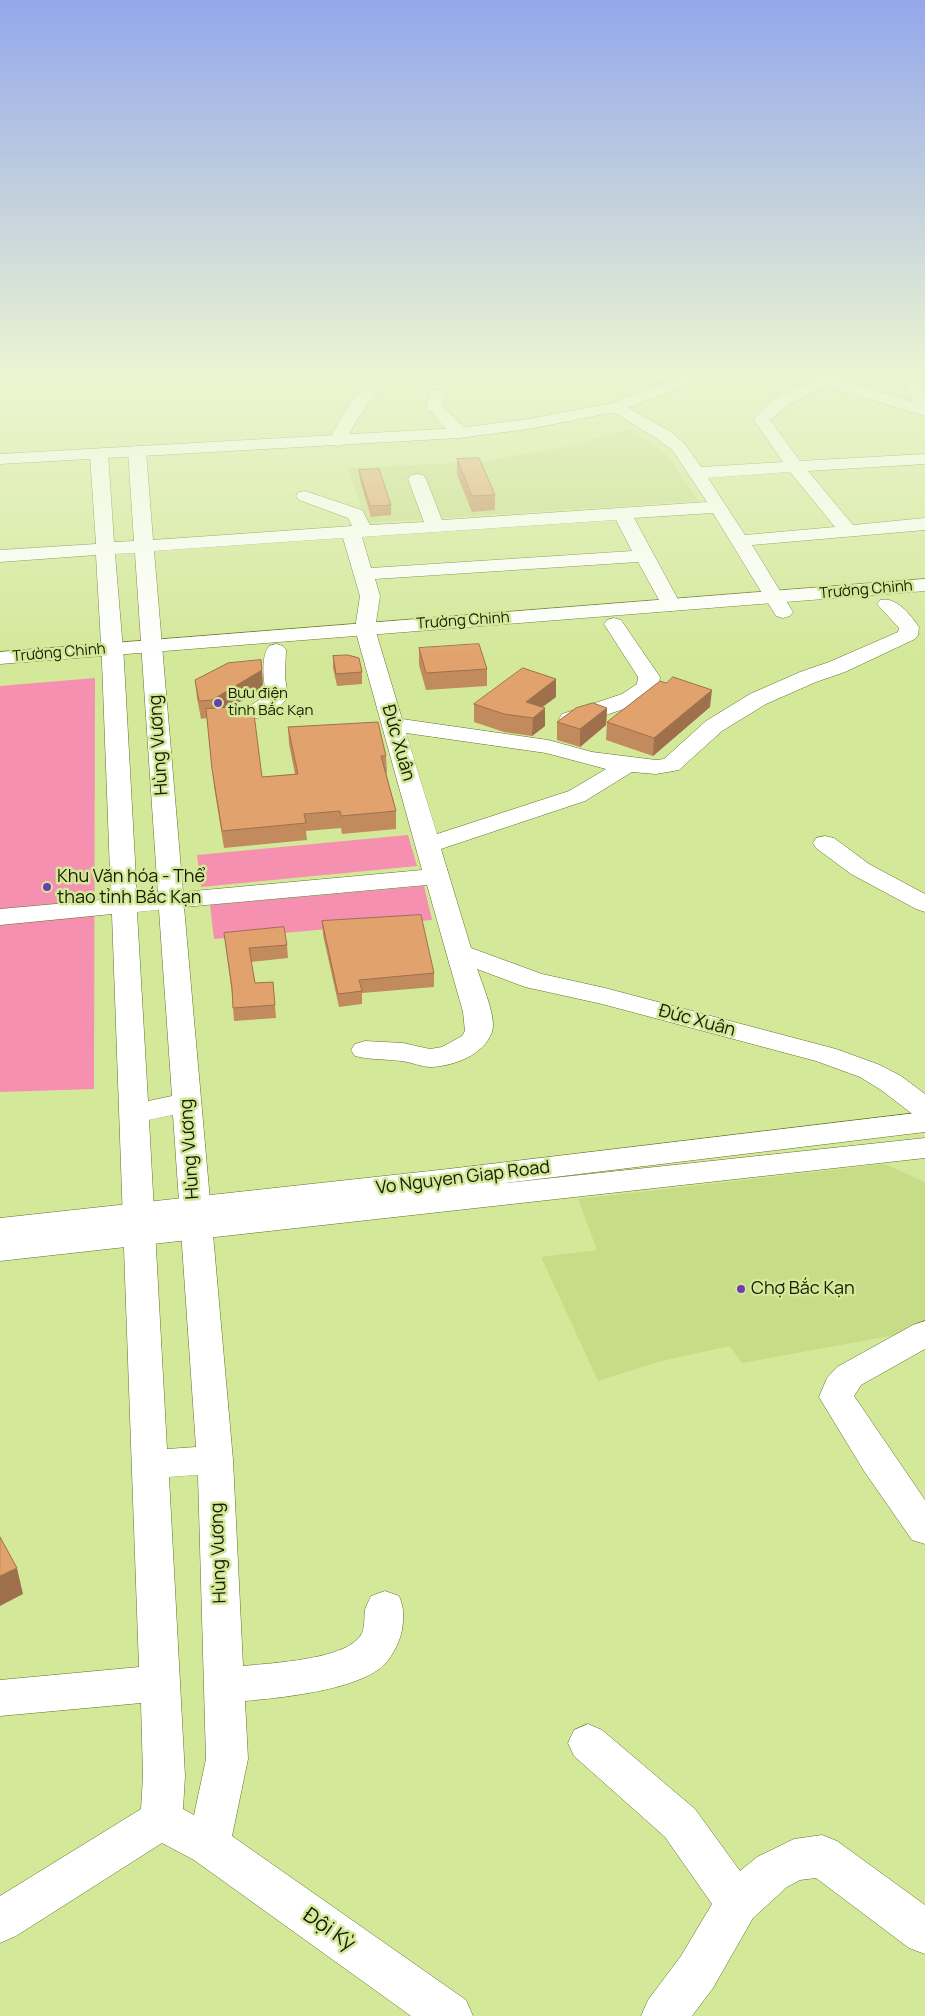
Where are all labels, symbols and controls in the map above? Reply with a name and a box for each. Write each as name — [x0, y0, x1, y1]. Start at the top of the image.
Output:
street label: Trường Chinh — [819, 577, 913, 603]
street label: Trường Chinh — [416, 609, 510, 633]
street label: Trường Chinh — [12, 640, 106, 666]
place label: Bưu điện tỉnh Bắc Kạn — [228, 685, 313, 720]
street label: Hùng Vương — [145, 694, 173, 796]
marker: Bưu điện tỉnh Bắc Kạn — [212, 697, 224, 709]
street label: Đức Xuân — [377, 702, 419, 784]
place label: Khu Văn hóa - Thể thao tỉnh Bắc Kạn — [57, 866, 205, 909]
marker: Khu Văn hóa - Thể thao tỉnh Bắc Kạn — [41, 881, 53, 893]
street label: Đức Xuân — [656, 1000, 738, 1042]
street label: Hùng Vương — [176, 1098, 204, 1200]
street label: Vo Nguyen Giap Road — [375, 1157, 551, 1199]
place label: Chợ Bắc Kạn — [751, 1278, 855, 1300]
marker: Chợ Bắc Kạn — [735, 1283, 747, 1295]
street label: Hùng Vương — [206, 1502, 232, 1604]
street label: Đội Kỳ — [298, 1903, 360, 1957]

